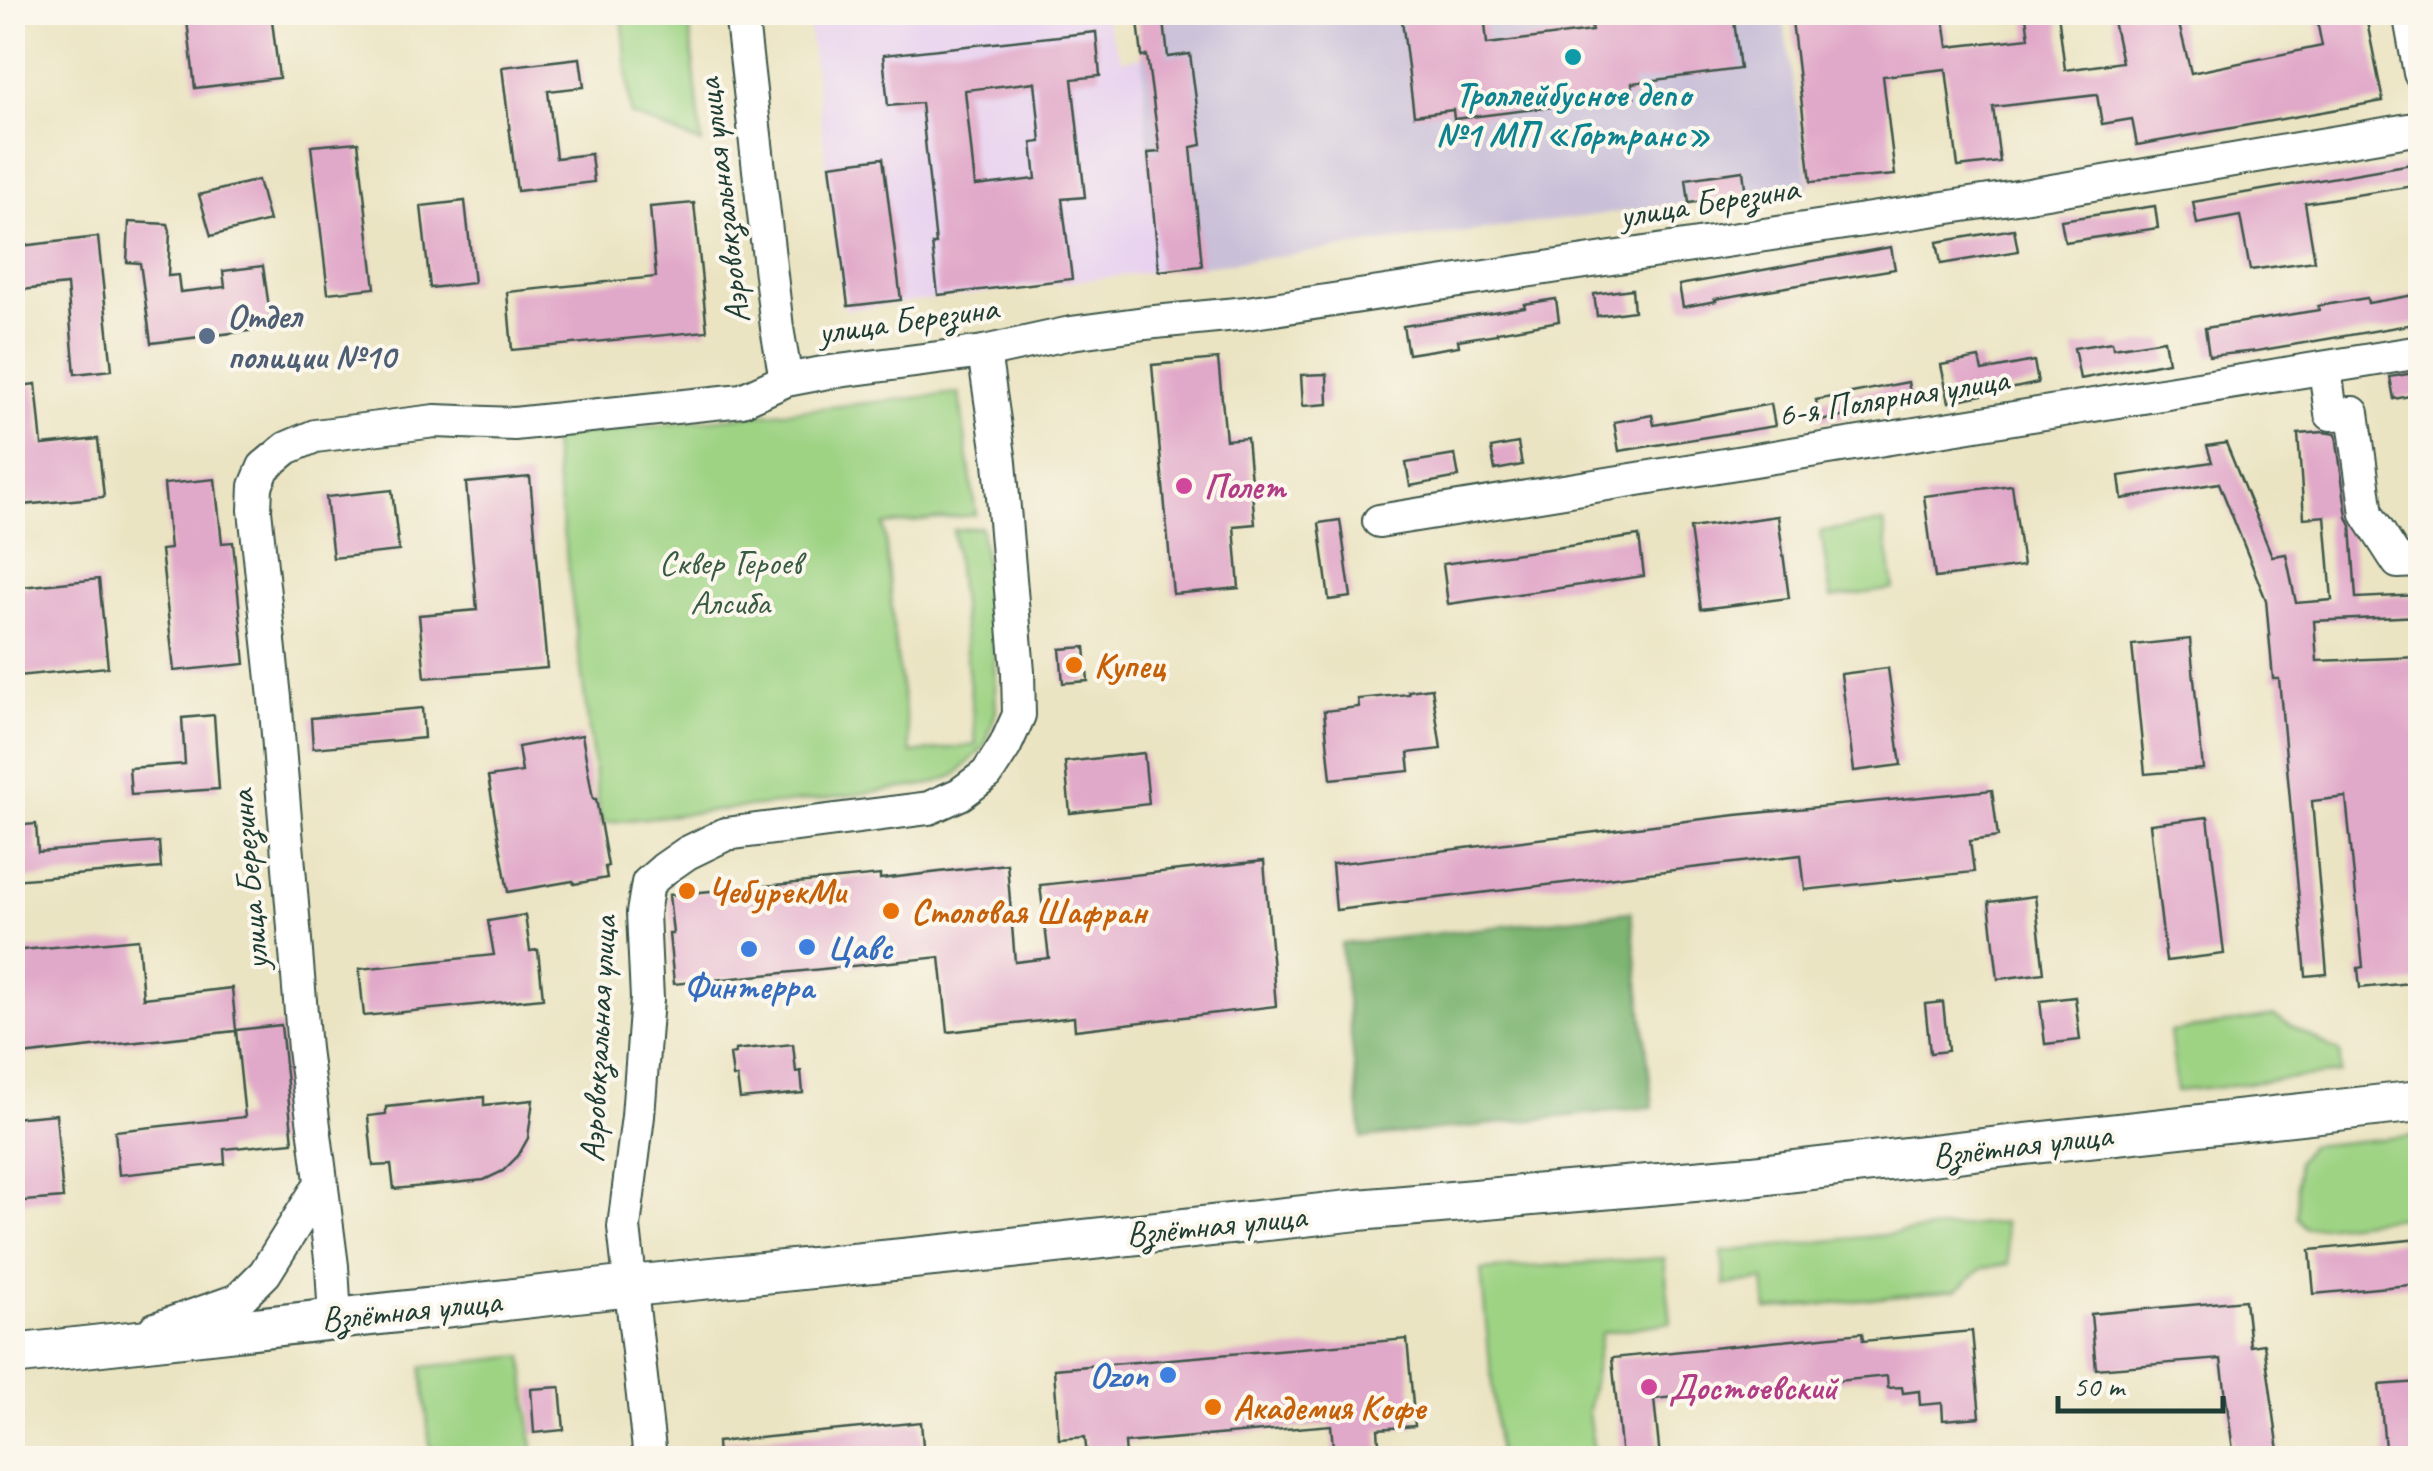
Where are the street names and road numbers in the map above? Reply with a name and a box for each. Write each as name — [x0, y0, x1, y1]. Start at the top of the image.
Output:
street label: Аэровокзальная улица — [685, 74, 760, 326]
street label: улица Березина — [1614, 165, 1804, 239]
street label: улица Березина — [813, 285, 1003, 355]
street label: 6-я Полярная улица — [1775, 356, 2013, 437]
street label: улица Березина — [218, 785, 279, 974]
street label: Аэровокзальная улица — [569, 913, 627, 1163]
street label: Взлётная улица — [1930, 1111, 2116, 1178]
street label: Взлётная улица — [1124, 1193, 1310, 1257]
street label: Взлётная улица — [319, 1278, 505, 1342]

